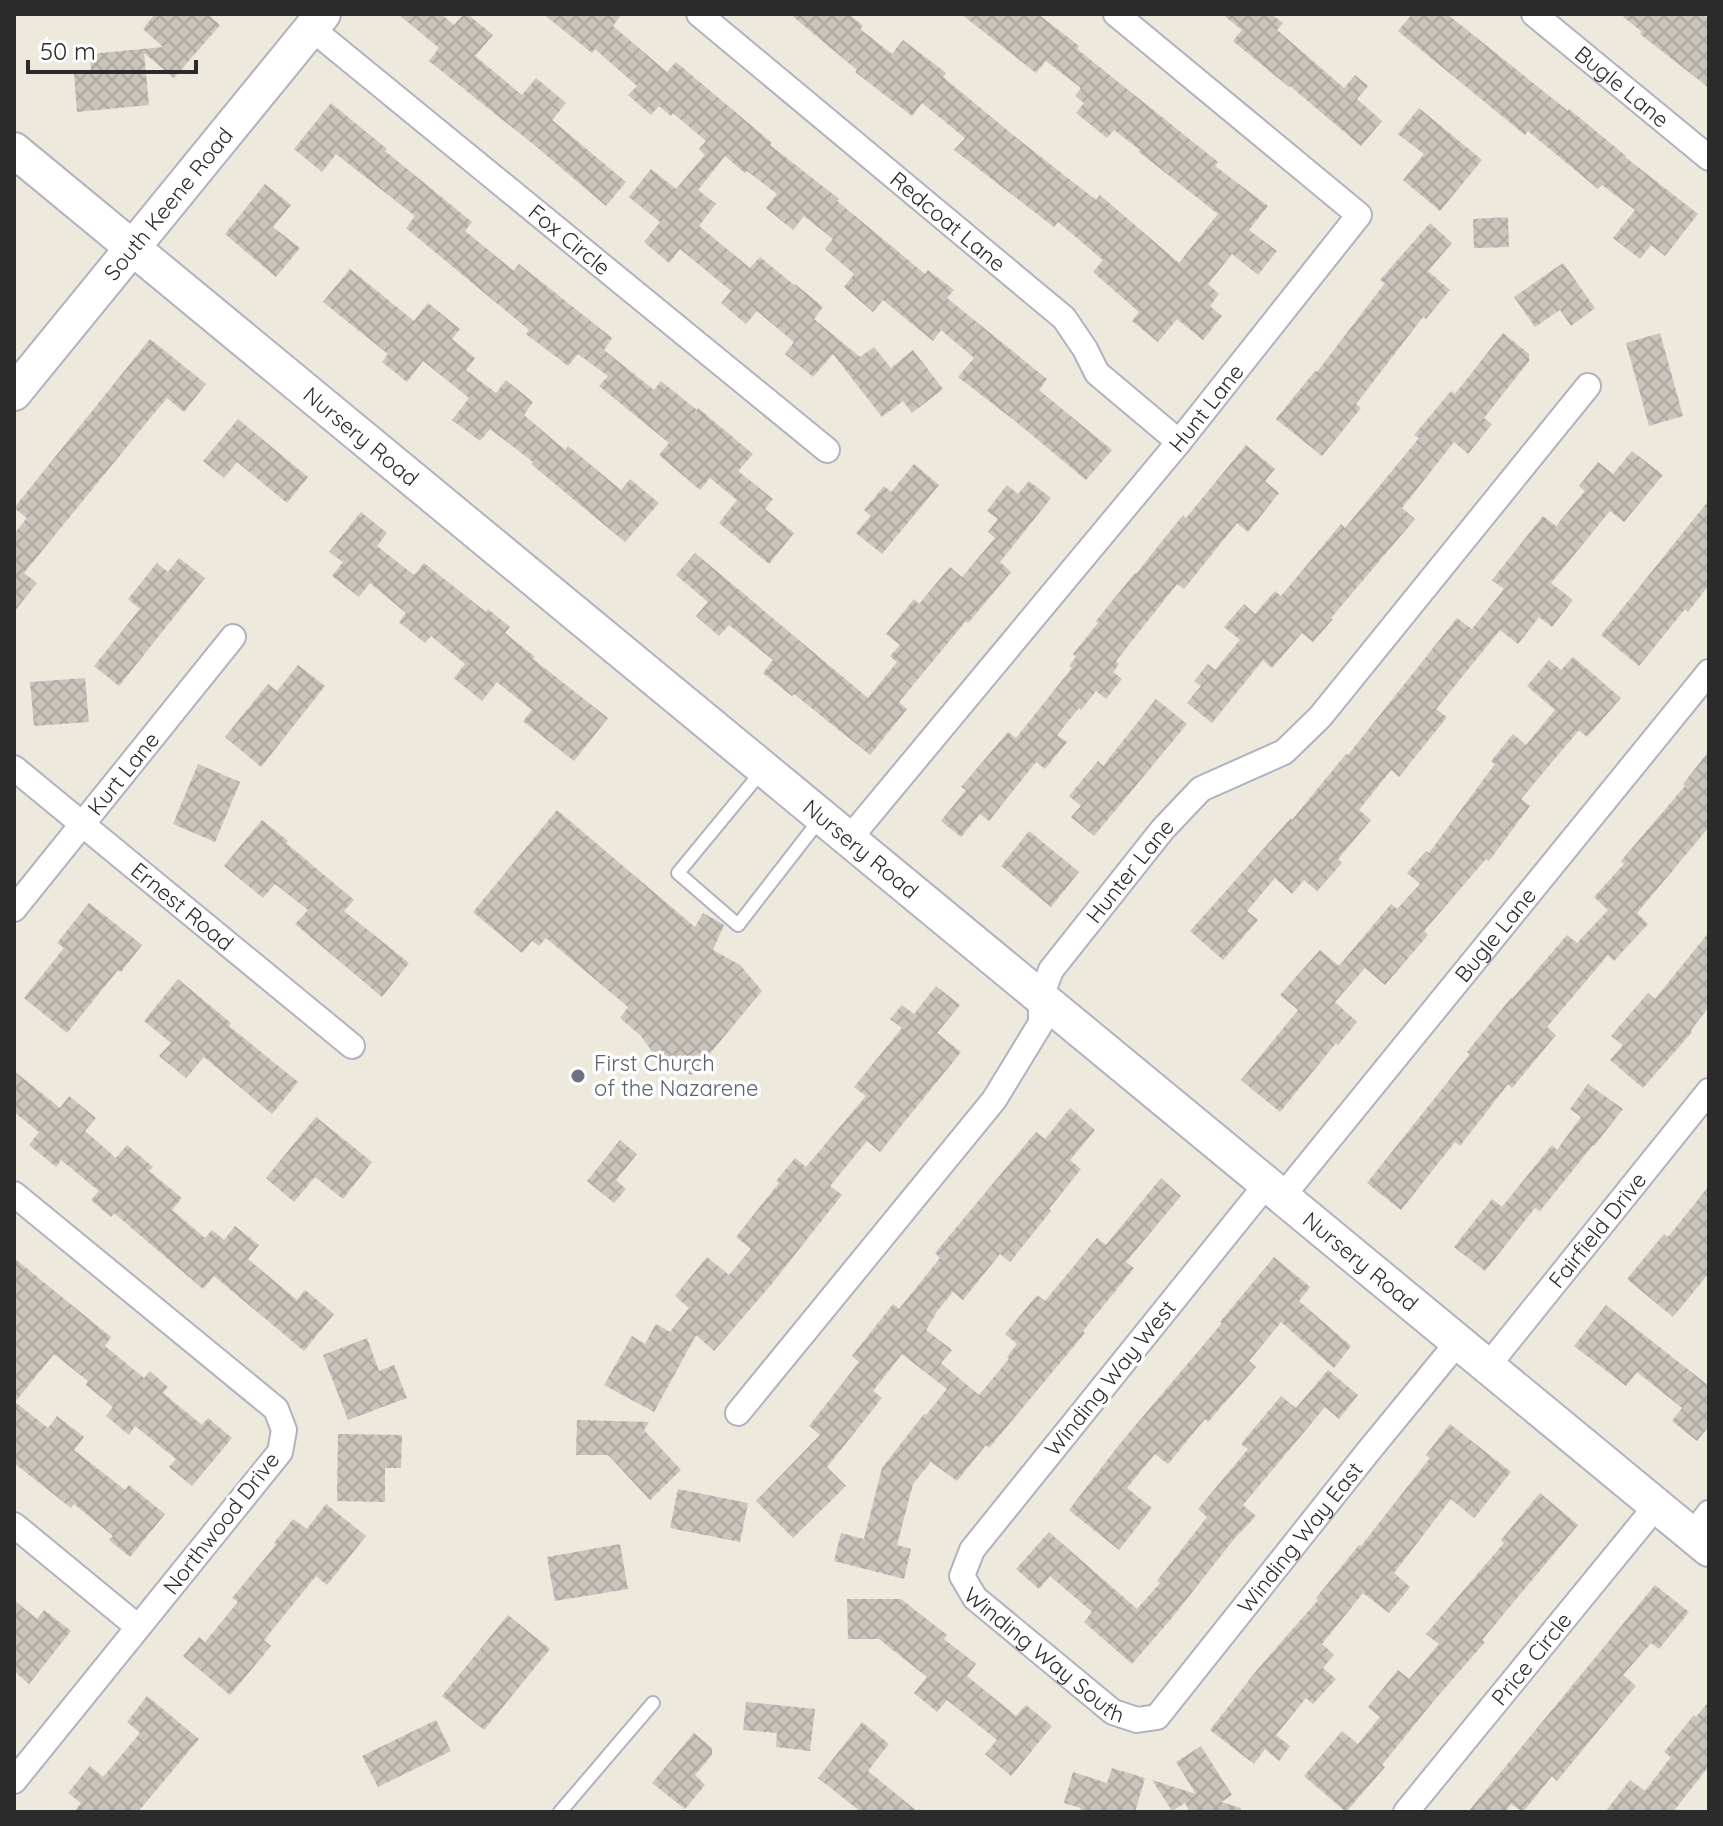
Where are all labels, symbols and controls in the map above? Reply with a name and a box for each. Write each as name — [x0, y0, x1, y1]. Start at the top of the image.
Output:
scale bar — [28, 24, 196, 74]
text: 50 m — [40, 36, 96, 66]
street label: Bugle Lane — [1569, 39, 1675, 133]
street label: South Keene Road — [98, 122, 239, 286]
street label: Redcoat Lane — [884, 165, 1012, 278]
street label: Fox Circle — [523, 198, 616, 281]
street label: Hunt Lane — [1163, 358, 1250, 458]
street label: Nursery Road — [298, 381, 425, 492]
street label: Kurt Lane — [81, 726, 165, 821]
street label: Nursery Road — [797, 793, 924, 905]
street label: Hunter Lane — [1080, 813, 1180, 929]
street label: Ernest Road — [125, 856, 239, 957]
street label: Bugle Lane — [1448, 882, 1542, 988]
place label: First Church of the Nazarene — [594, 1049, 758, 1102]
marker: First Church of the Nazarene — [569, 1067, 587, 1085]
street label: Fairfield Drive — [1542, 1166, 1652, 1293]
street label: Nursery Road — [1297, 1206, 1424, 1317]
street label: Winding Way West — [1038, 1294, 1182, 1462]
street label: Northwood Drive — [157, 1446, 285, 1600]
street label: Winding Way East — [1231, 1456, 1369, 1619]
street label: Winding Way South — [958, 1581, 1128, 1729]
street label: Price Circle — [1485, 1607, 1578, 1711]

